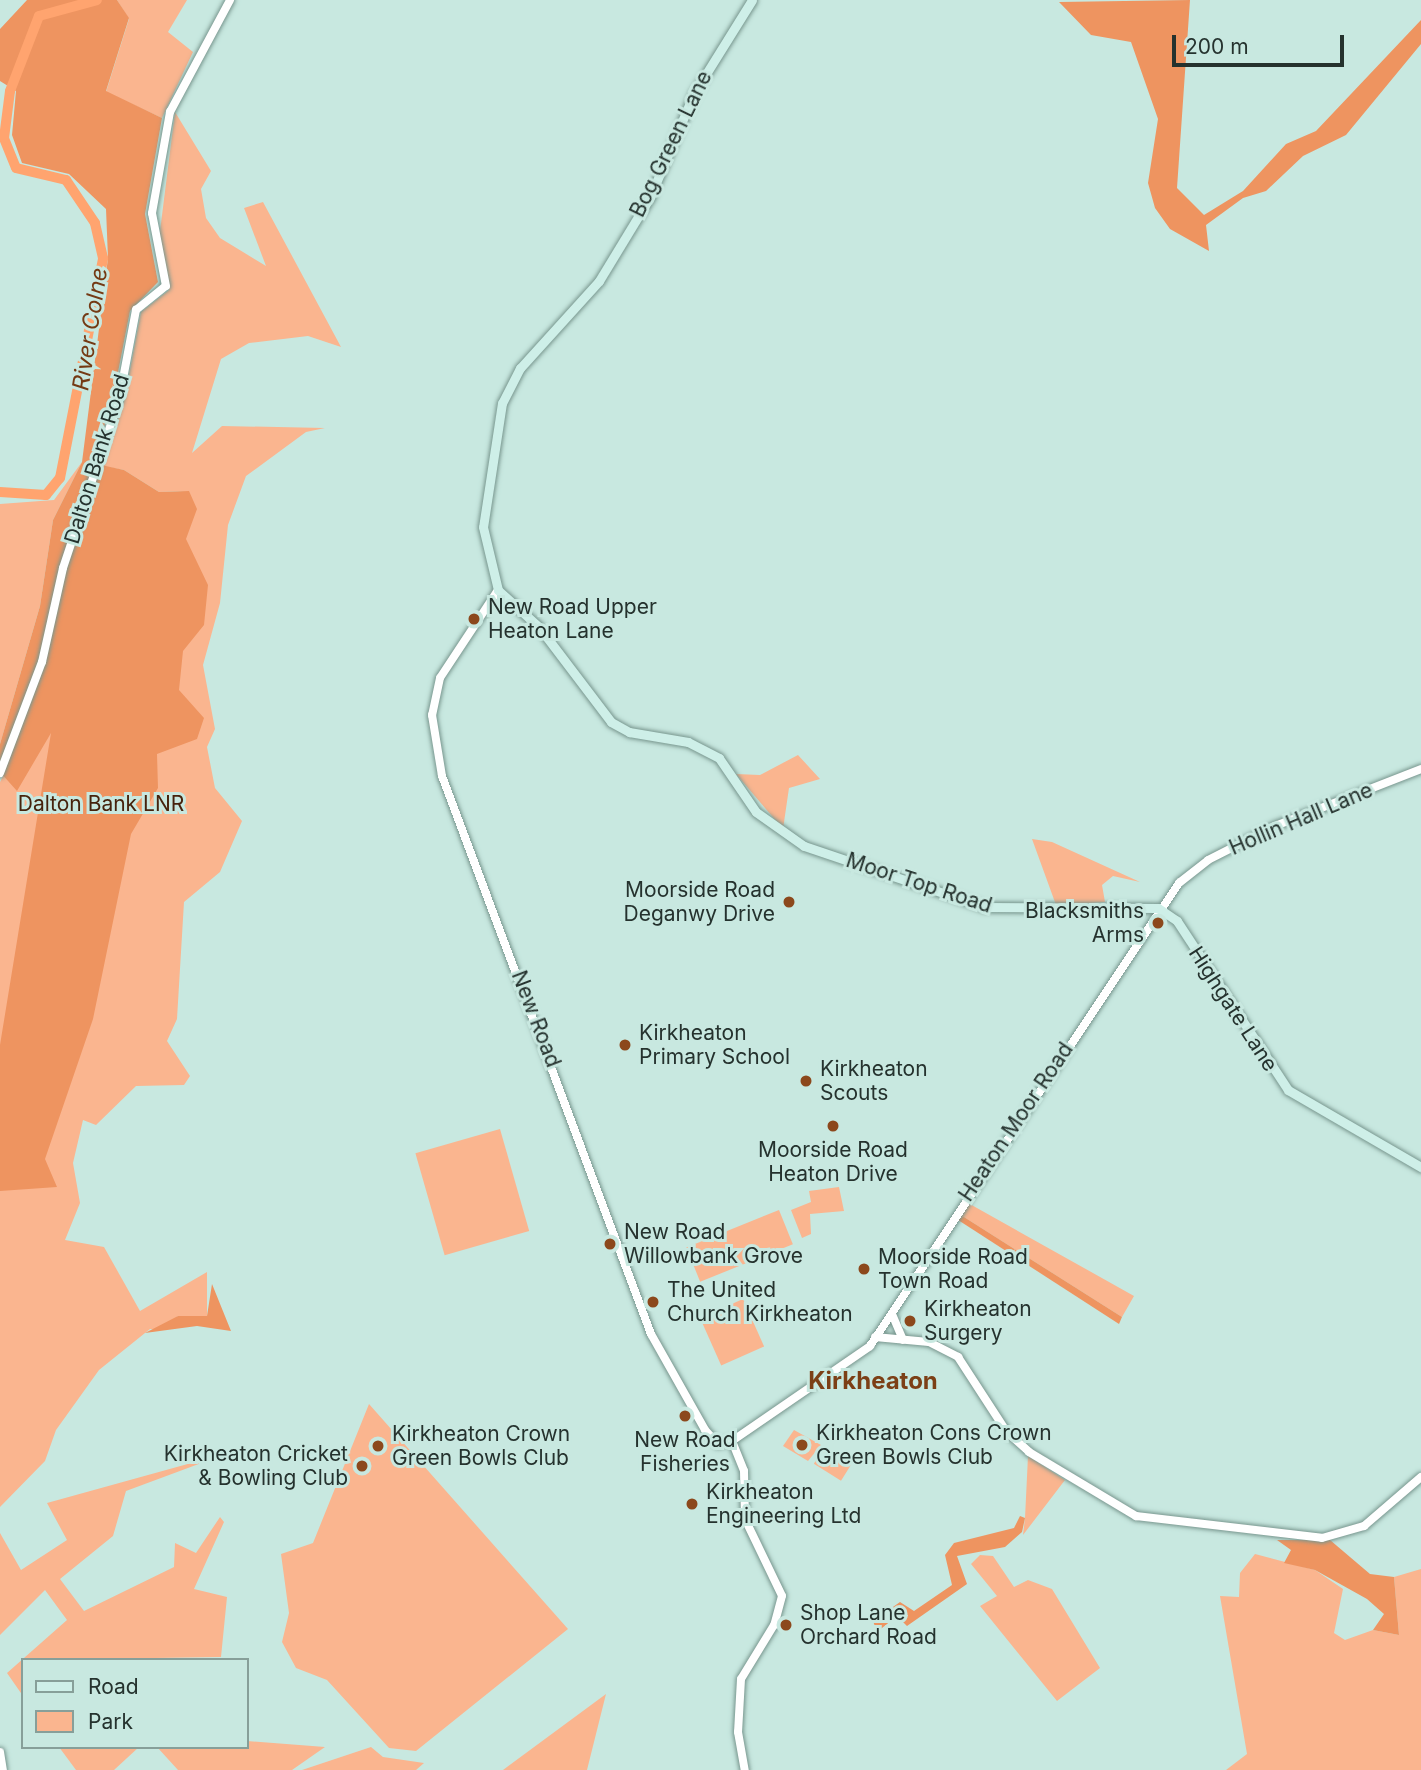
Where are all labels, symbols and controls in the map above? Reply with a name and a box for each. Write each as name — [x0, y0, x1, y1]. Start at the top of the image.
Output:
scale bar — [1176, 21, 1348, 65]
text: 200 m — [1185, 34, 1249, 59]
street label: Bog Green Lane — [625, 67, 717, 221]
water label: River Colne — [67, 265, 113, 393]
street label: Dalton Bank Road — [59, 371, 135, 547]
place label: New Road Upper Heaton Lane — [488, 594, 657, 644]
marker: New Road Upper Heaton Lane — [466, 611, 482, 627]
street label: Hollin Hall Lane — [1225, 777, 1377, 861]
park label: Dalton Bank LNR — [18, 791, 184, 817]
street label: Moor Top Road — [843, 848, 995, 918]
place label: Moorside Road Deganwy Drive — [624, 877, 775, 927]
marker: Moorside Road Deganwy Drive — [781, 894, 797, 910]
place label: Blacksmiths Arms — [1025, 898, 1144, 948]
marker: Blacksmiths Arms — [1150, 915, 1166, 931]
street label: Highgate Lane — [1183, 942, 1283, 1076]
street label: New Road — [506, 967, 566, 1071]
place label: Kirkheaton Primary School — [639, 1020, 790, 1070]
marker: Kirkheaton Primary School — [617, 1037, 633, 1053]
street label: Heaton Moor Road — [954, 1038, 1078, 1206]
place label: Kirkheaton Scouts — [820, 1056, 928, 1106]
marker: Kirkheaton Scouts — [798, 1073, 814, 1089]
marker: Moorside Road Heaton Drive — [825, 1118, 841, 1134]
place label: Moorside Road Heaton Drive — [758, 1137, 908, 1187]
place label: New Road Willowbank Grove — [624, 1219, 803, 1269]
marker: New Road Willowbank Grove — [602, 1236, 618, 1252]
place label: Moorside Road Town Road — [878, 1244, 1028, 1294]
marker: Moorside Road Town Road — [856, 1261, 872, 1277]
place label: The United Church Kirkheaton — [667, 1277, 853, 1327]
marker: The United Church Kirkheaton — [645, 1294, 661, 1310]
place label: Kirkheaton Surgery — [924, 1296, 1032, 1346]
marker: Kirkheaton Surgery — [902, 1313, 918, 1329]
district label: Kirkheaton — [808, 1367, 938, 1395]
marker: New Road Fisheries — [677, 1408, 693, 1424]
place label: Kirkheaton Cons Crown Green Bowls Club — [816, 1420, 1052, 1470]
place label: Kirkheaton Crown Green Bowls Club — [392, 1421, 570, 1471]
place label: New Road Fisheries — [634, 1427, 736, 1477]
marker: Kirkheaton Cons Crown Green Bowls Club — [794, 1437, 810, 1453]
marker: Kirkheaton Crown Green Bowls Club — [370, 1438, 386, 1454]
place label: Kirkheaton Cricket & Bowling Club — [164, 1441, 348, 1491]
marker: Kirkheaton Cricket & Bowling Club — [354, 1458, 370, 1474]
place label: Kirkheaton Engineering Ltd — [706, 1479, 861, 1529]
marker: Kirkheaton Engineering Ltd — [684, 1496, 700, 1512]
place label: Shop Lane Orchard Road — [800, 1600, 937, 1650]
marker: Shop Lane Orchard Road — [778, 1617, 794, 1633]
legend — [21, 1658, 248, 1749]
text: Road — [88, 1674, 139, 1699]
text: Park — [88, 1709, 133, 1734]

